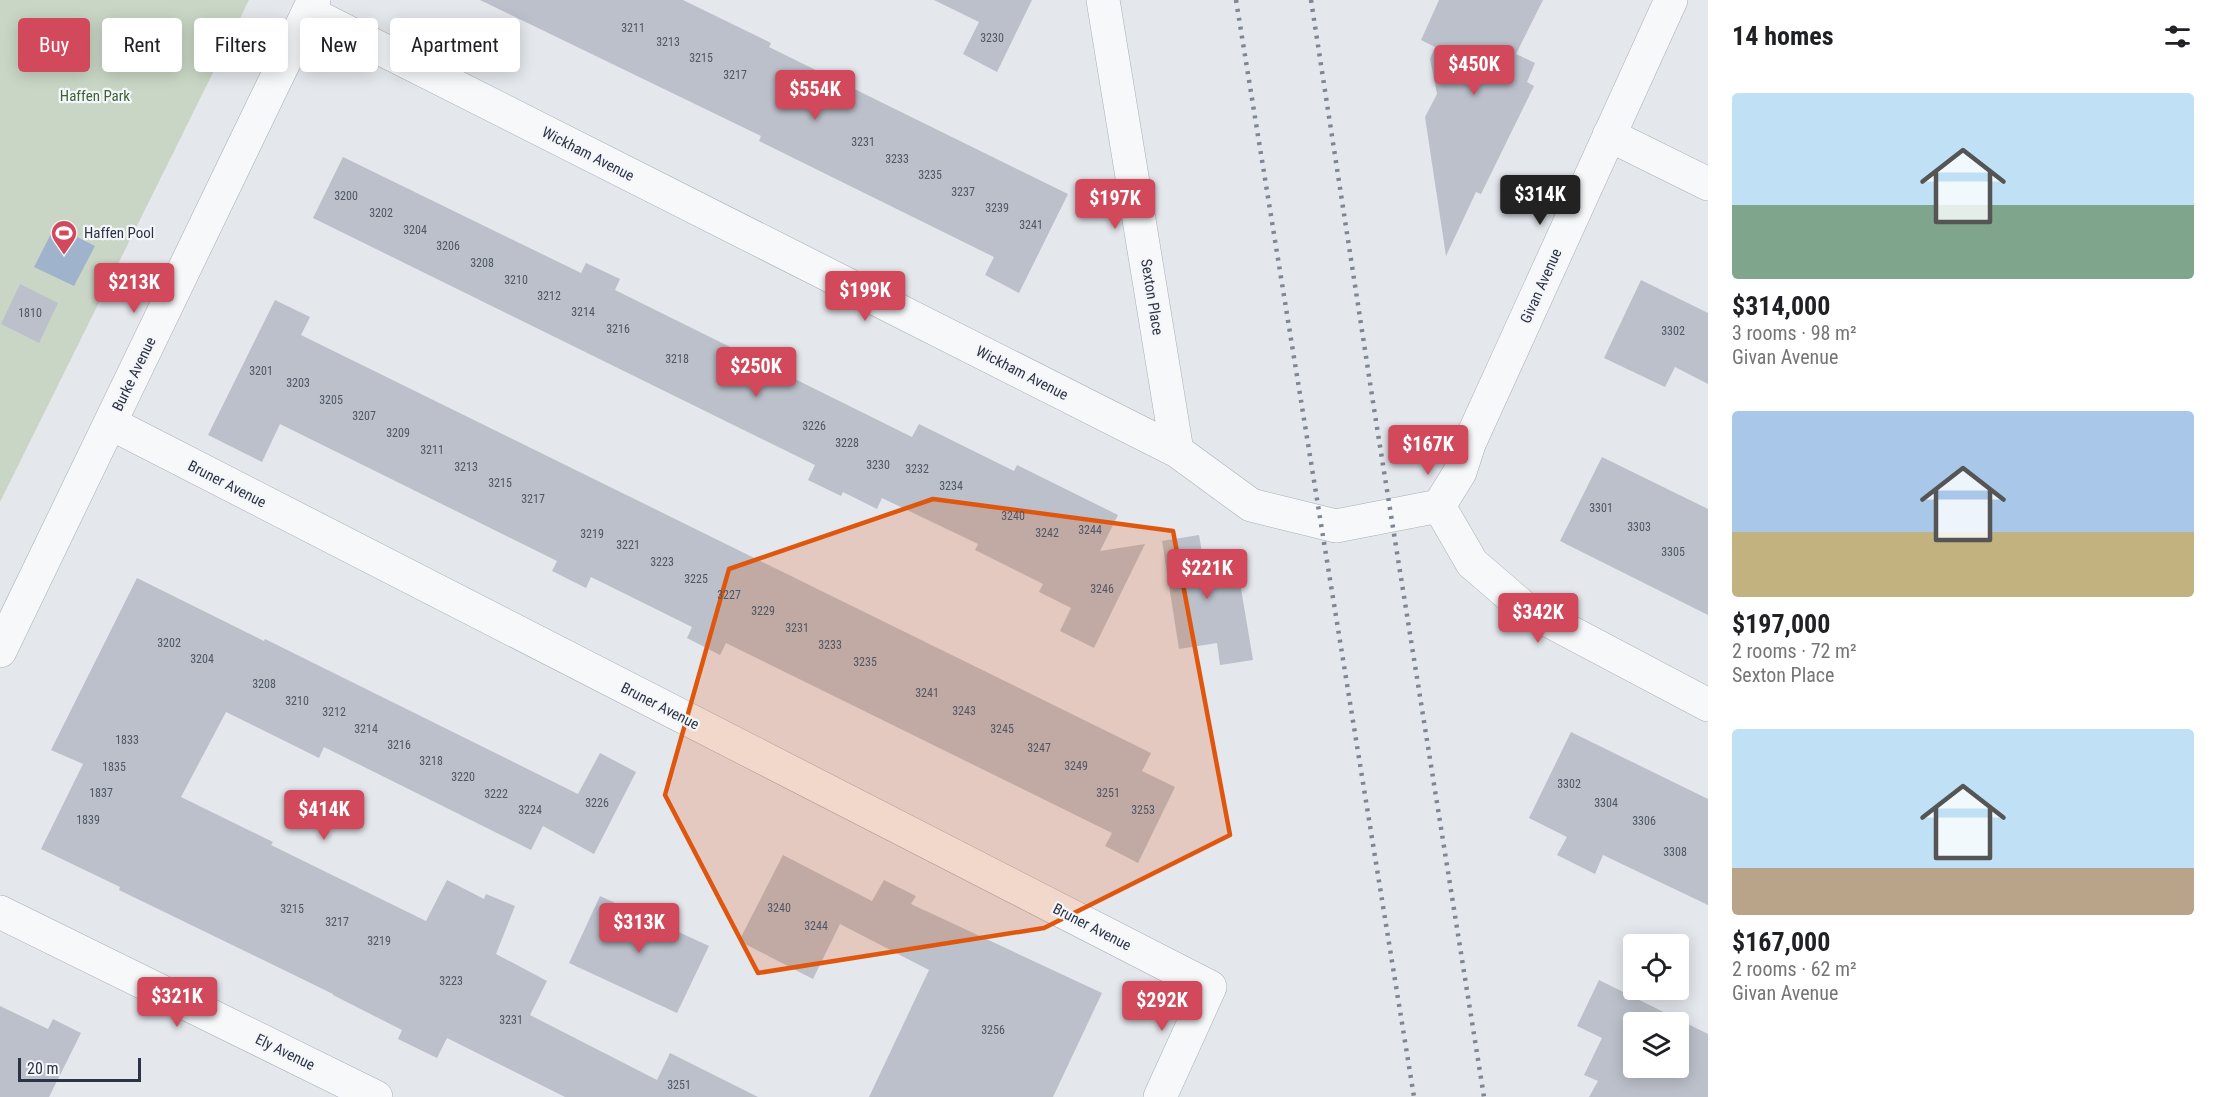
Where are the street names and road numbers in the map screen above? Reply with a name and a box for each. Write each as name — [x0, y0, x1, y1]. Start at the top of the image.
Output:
street label: Wickham Avenue — [539, 123, 637, 185]
street label: Givan Avenue — [1517, 246, 1565, 326]
street label: Sexton Place — [1137, 258, 1167, 336]
street label: Burke Avenue — [108, 334, 160, 414]
street label: Wickham Avenue — [973, 342, 1071, 404]
street label: Bruner Avenue — [185, 457, 269, 511]
street label: Bruner Avenue — [618, 679, 702, 733]
street label: Bruner Avenue — [1050, 900, 1134, 954]
street label: Ely Avenue — [252, 1030, 318, 1074]

